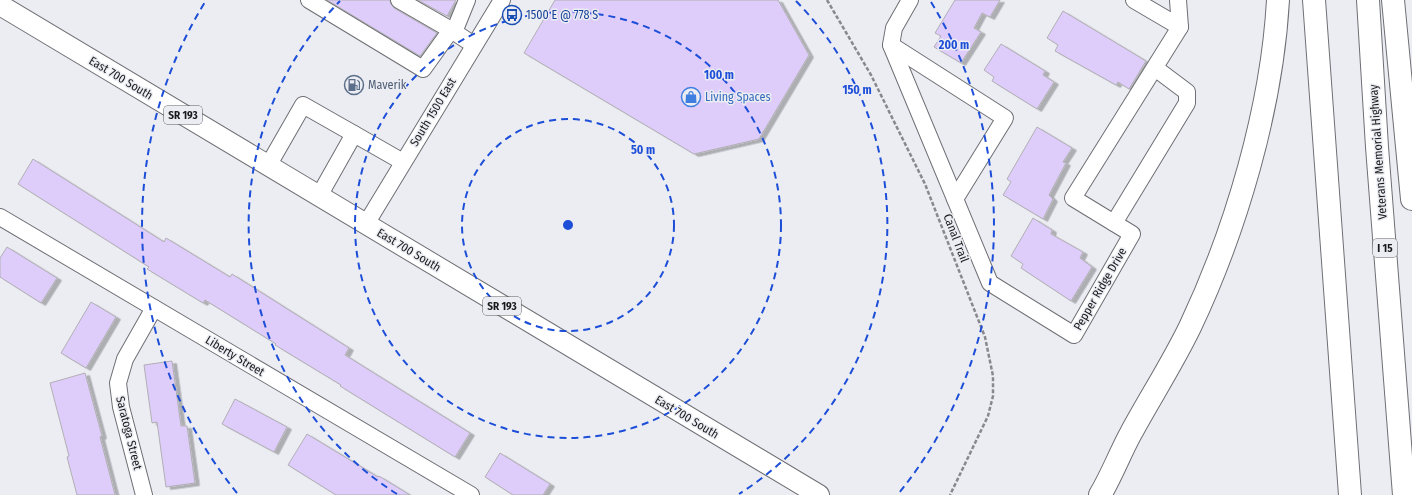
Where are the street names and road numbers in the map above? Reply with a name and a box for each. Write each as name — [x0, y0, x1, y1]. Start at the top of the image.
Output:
street label: East 700 South — [87, 53, 155, 103]
street label: South 1500 East — [407, 75, 459, 149]
street label: Veterans Memorial Highway — [1366, 83, 1390, 220]
road number: SR 193 — [164, 106, 202, 124]
street label: Canal Trail — [940, 212, 972, 264]
street label: East 700 South — [375, 225, 443, 275]
road number: I 15 — [1373, 239, 1397, 257]
street label: Pepper Ridge Drive — [1071, 245, 1129, 333]
road number: SR 193 — [483, 297, 521, 315]
street label: Liberty Street — [203, 333, 267, 379]
street label: East 700 South — [653, 392, 721, 442]
street label: Saratoga Street — [113, 395, 145, 471]

